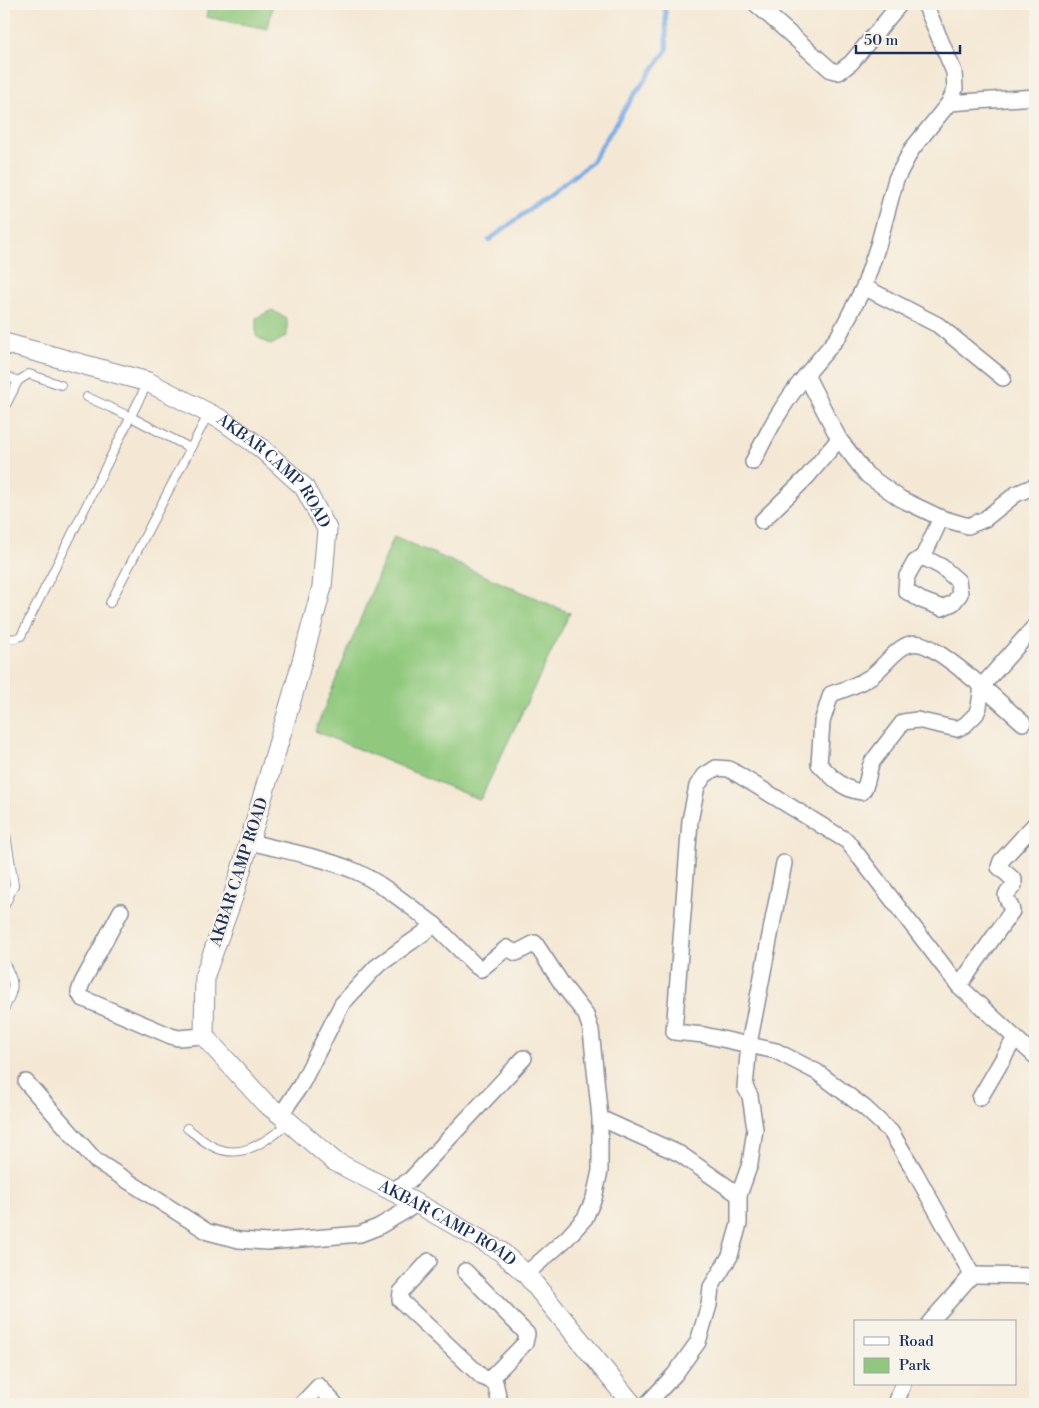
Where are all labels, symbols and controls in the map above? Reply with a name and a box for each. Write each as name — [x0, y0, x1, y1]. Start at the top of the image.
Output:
scale bar — [856, 22, 960, 54]
text: 50 m — [864, 31, 898, 50]
street label: AKBAR CAMP ROAD — [212, 409, 335, 532]
street label: AKBAR CAMP ROAD — [205, 795, 273, 950]
street label: AKBAR CAMP ROAD — [374, 1175, 520, 1271]
legend — [854, 1320, 1016, 1386]
text: Road — [899, 1332, 934, 1351]
text: Park — [899, 1356, 931, 1375]

